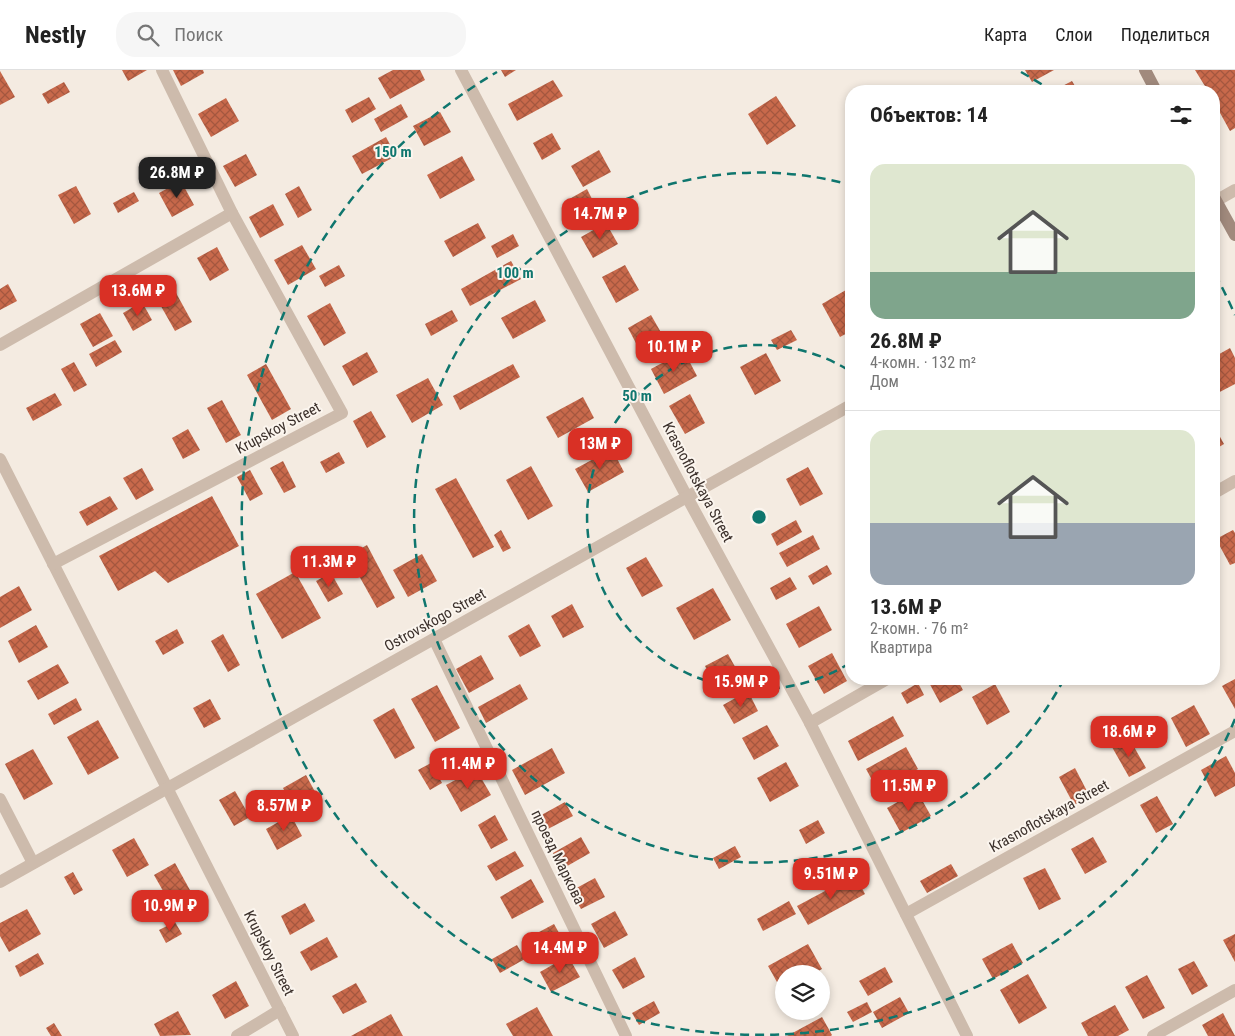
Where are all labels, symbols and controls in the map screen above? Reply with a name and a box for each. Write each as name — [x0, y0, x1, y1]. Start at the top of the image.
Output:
search box — [116, 12, 466, 57]
text: Nestly — [25, 21, 86, 49]
icon: search — [134, 21, 162, 49]
text: Поиск — [174, 23, 223, 46]
text: Карта — [984, 24, 1027, 45]
text: Слои — [1055, 24, 1093, 45]
text: Поделиться — [1121, 24, 1210, 45]
icon: filters — [1167, 101, 1195, 129]
text: Объектов: 14 — [870, 103, 988, 127]
text: 150 m — [374, 143, 412, 161]
pin: 26.8M ₽ — [131, 156, 223, 199]
text: 26.8M ₽ — [150, 163, 204, 182]
icon: home — [988, 197, 1078, 287]
pin: 14.7M ₽ — [554, 198, 646, 240]
text: 14.7M ₽ — [573, 204, 627, 223]
text: 100 m — [496, 264, 534, 282]
pin: 13.6M ₽ — [92, 274, 184, 317]
text: 13.6M ₽ — [111, 281, 165, 300]
text: 26.8M ₽ — [870, 329, 942, 353]
pin: 10.1M ₽ — [628, 330, 720, 373]
text: 10.1M ₽ — [647, 337, 701, 356]
text: 4-комн. · 132 m² — [870, 353, 976, 372]
text: Дом — [870, 372, 899, 391]
text: 50 m — [622, 387, 652, 405]
street label: Krupskoy Street — [233, 398, 323, 458]
street label: Krasnoflotskaya Street — [659, 419, 737, 545]
pin: 13M ₽ — [565, 428, 635, 470]
text: 13M ₽ — [579, 434, 621, 453]
icon: home — [988, 462, 1078, 552]
centre of rings — [750, 508, 768, 526]
pin: 11.3M ₽ — [283, 546, 375, 588]
text: 11.3M ₽ — [302, 552, 356, 571]
street label: Ostrovskogo Street — [381, 585, 489, 655]
text: 13.6M ₽ — [870, 595, 942, 619]
text: 2-комн. · 76 m² — [870, 619, 968, 638]
text: Квартира — [870, 638, 932, 657]
pin: 15.9M ₽ — [695, 666, 787, 708]
text: 15.9M ₽ — [714, 672, 768, 691]
pin: 18.6M ₽ — [1083, 716, 1175, 758]
text: 18.6M ₽ — [1102, 722, 1156, 741]
pin: 11.4M ₽ — [422, 748, 514, 790]
text: 11.4M ₽ — [441, 754, 495, 773]
pin: 11.5M ₽ — [863, 770, 955, 812]
text: 11.5M ₽ — [882, 776, 936, 795]
street label: Krasnoflotskaya Street — [986, 776, 1112, 856]
pin: 8.57M ₽ — [238, 790, 330, 832]
text: 8.57M ₽ — [257, 796, 311, 815]
street label: проезд Маркова — [527, 807, 589, 907]
pin: 9.51M ₽ — [785, 858, 877, 900]
text: 9.51M ₽ — [804, 864, 858, 883]
pin: 10.9M ₽ — [124, 890, 216, 932]
text: 10.9M ₽ — [143, 896, 197, 915]
street label: Krupskoy Street — [240, 907, 298, 999]
pin: 14.4M ₽ — [514, 932, 606, 974]
text: 14.4M ₽ — [533, 938, 587, 957]
map controls — [775, 965, 830, 1020]
button: layers — [775, 965, 830, 1020]

